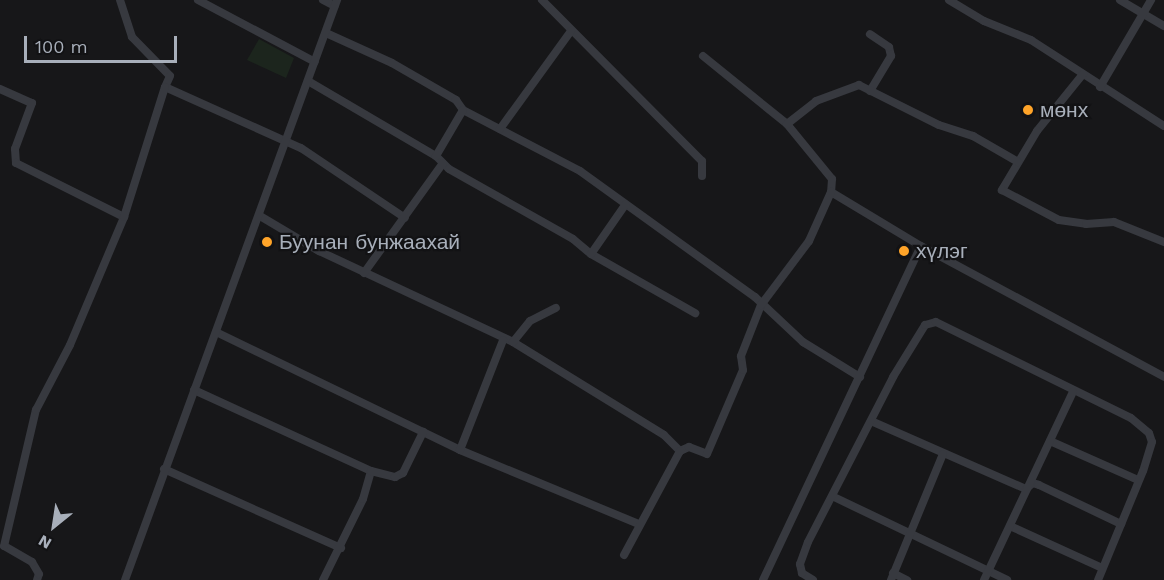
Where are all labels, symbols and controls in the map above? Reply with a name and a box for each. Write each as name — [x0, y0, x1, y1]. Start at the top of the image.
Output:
scale bar — [27, 24, 180, 62]
text: 100 m — [35, 36, 88, 57]
place label: мөнх — [1040, 97, 1088, 123]
marker: мөнх — [1021, 103, 1035, 117]
place label: Буунан бунжаахай — [279, 229, 460, 255]
marker: Буунан бунжаахай — [260, 235, 274, 249]
place label: хүлэг — [916, 238, 968, 264]
marker: хүлэг — [897, 244, 911, 258]
north arrow — [24, 496, 84, 556]
text: N — [35, 531, 55, 553]

